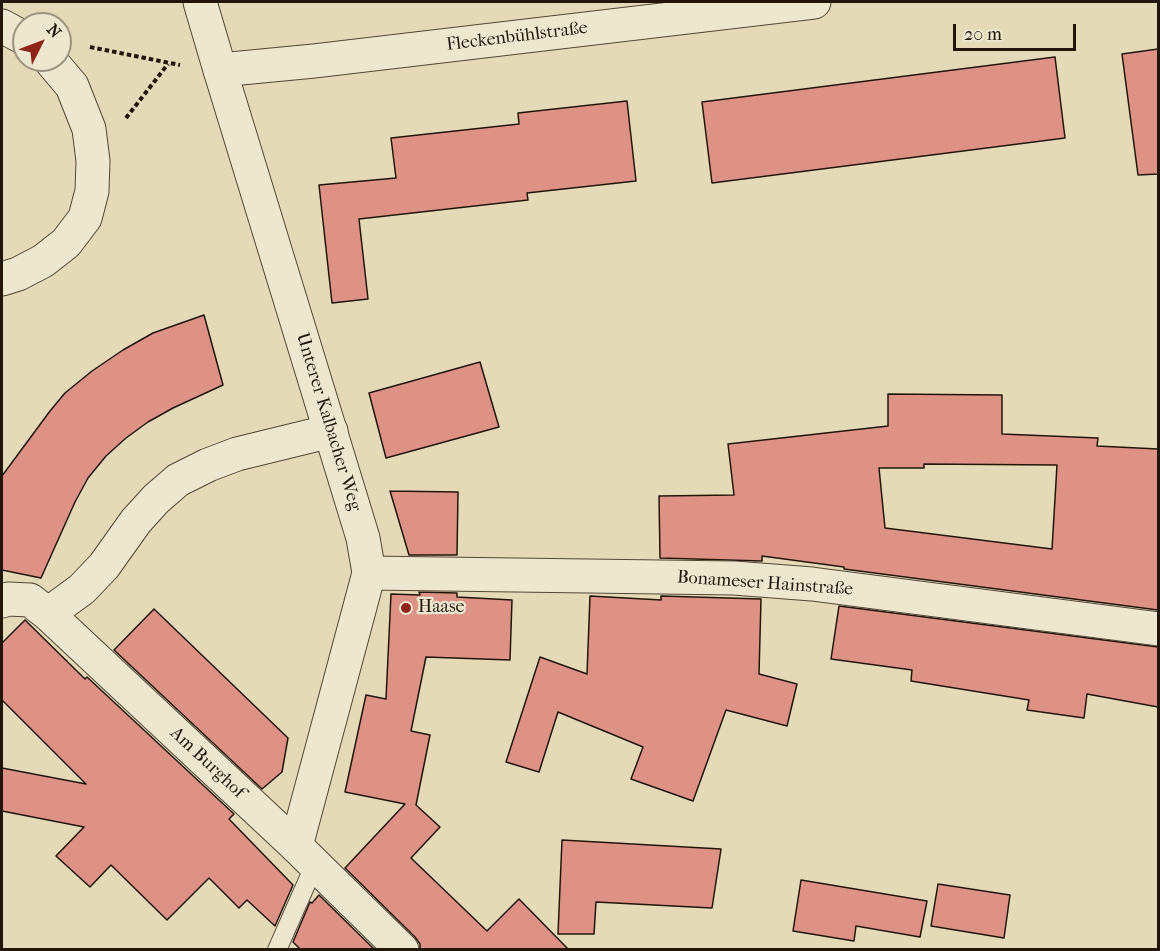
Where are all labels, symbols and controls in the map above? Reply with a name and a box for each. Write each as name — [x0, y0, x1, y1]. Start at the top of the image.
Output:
north arrow — [12, 12, 72, 72]
scale bar — [956, 12, 1079, 50]
street label: Fleckenbühlstraße — [445, 18, 589, 56]
text: N — [43, 20, 65, 42]
text: 20 m — [964, 24, 1002, 45]
street label: Unterer Kalbacher Weg — [291, 330, 365, 514]
street label: Bonameser Hainstraße — [676, 567, 854, 601]
place label: Haase — [418, 597, 464, 619]
marker: Haase — [399, 601, 413, 615]
street label: Am Burghof — [165, 723, 249, 803]

